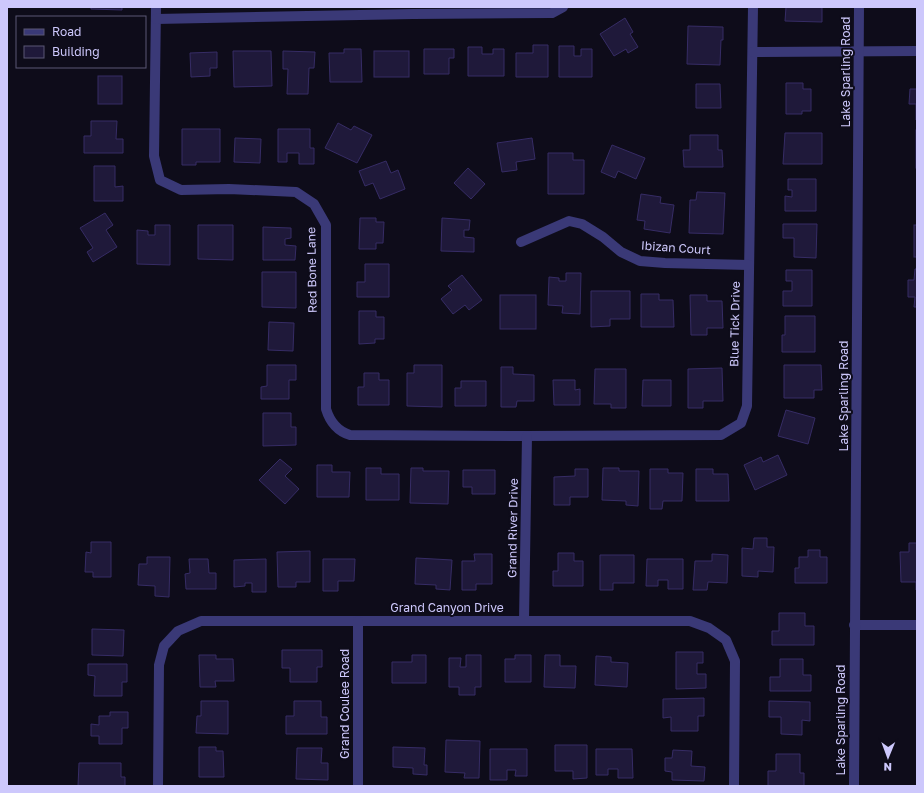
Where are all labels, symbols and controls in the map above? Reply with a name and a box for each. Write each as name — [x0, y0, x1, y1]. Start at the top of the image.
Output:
legend — [16, 16, 146, 68]
street label: Lake Sparling Road — [838, 17, 853, 127]
text: Road — [52, 24, 81, 39]
text: Building — [52, 44, 100, 59]
street label: Red Bone Lane — [303, 227, 320, 313]
street label: Ibizan Court — [641, 238, 712, 257]
street label: Blue Tick Drive — [726, 281, 743, 367]
street label: Lake Sparling Road — [836, 341, 851, 451]
street label: Grand River Drive — [504, 478, 521, 578]
street label: Grand Canyon Drive — [390, 600, 504, 615]
street label: Grand Coulee Road — [337, 649, 352, 759]
street label: Lake Sparling Road — [833, 665, 848, 775]
north arrow — [868, 737, 908, 777]
text: N — [884, 761, 892, 774]

